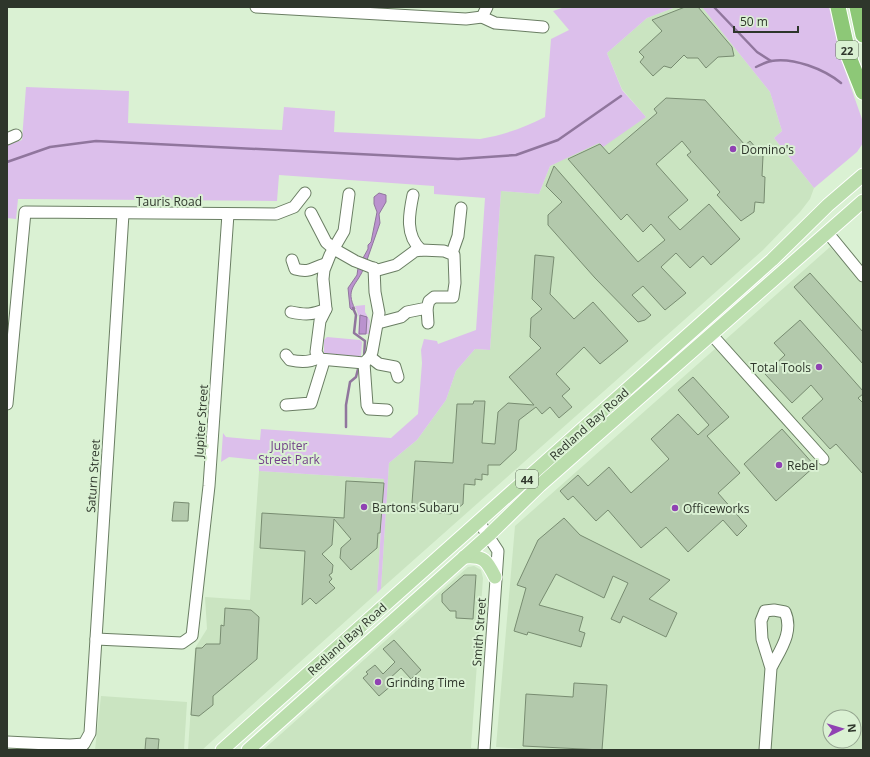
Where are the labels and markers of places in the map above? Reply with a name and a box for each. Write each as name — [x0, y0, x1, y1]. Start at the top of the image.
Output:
place label: Domino's — [741, 141, 794, 158]
marker: Domino's — [728, 144, 738, 154]
place label: Total Tools — [750, 359, 811, 376]
marker: Total Tools — [814, 362, 824, 372]
place label: Rebel — [787, 457, 818, 474]
marker: Rebel — [774, 460, 784, 470]
place label: Bartons Subaru — [372, 499, 459, 516]
place label: Officeworks — [683, 500, 750, 517]
marker: Bartons Subaru — [359, 502, 369, 512]
marker: Officeworks — [670, 503, 680, 513]
place label: Grinding Time — [386, 674, 465, 691]
marker: Grinding Time — [373, 677, 383, 687]

